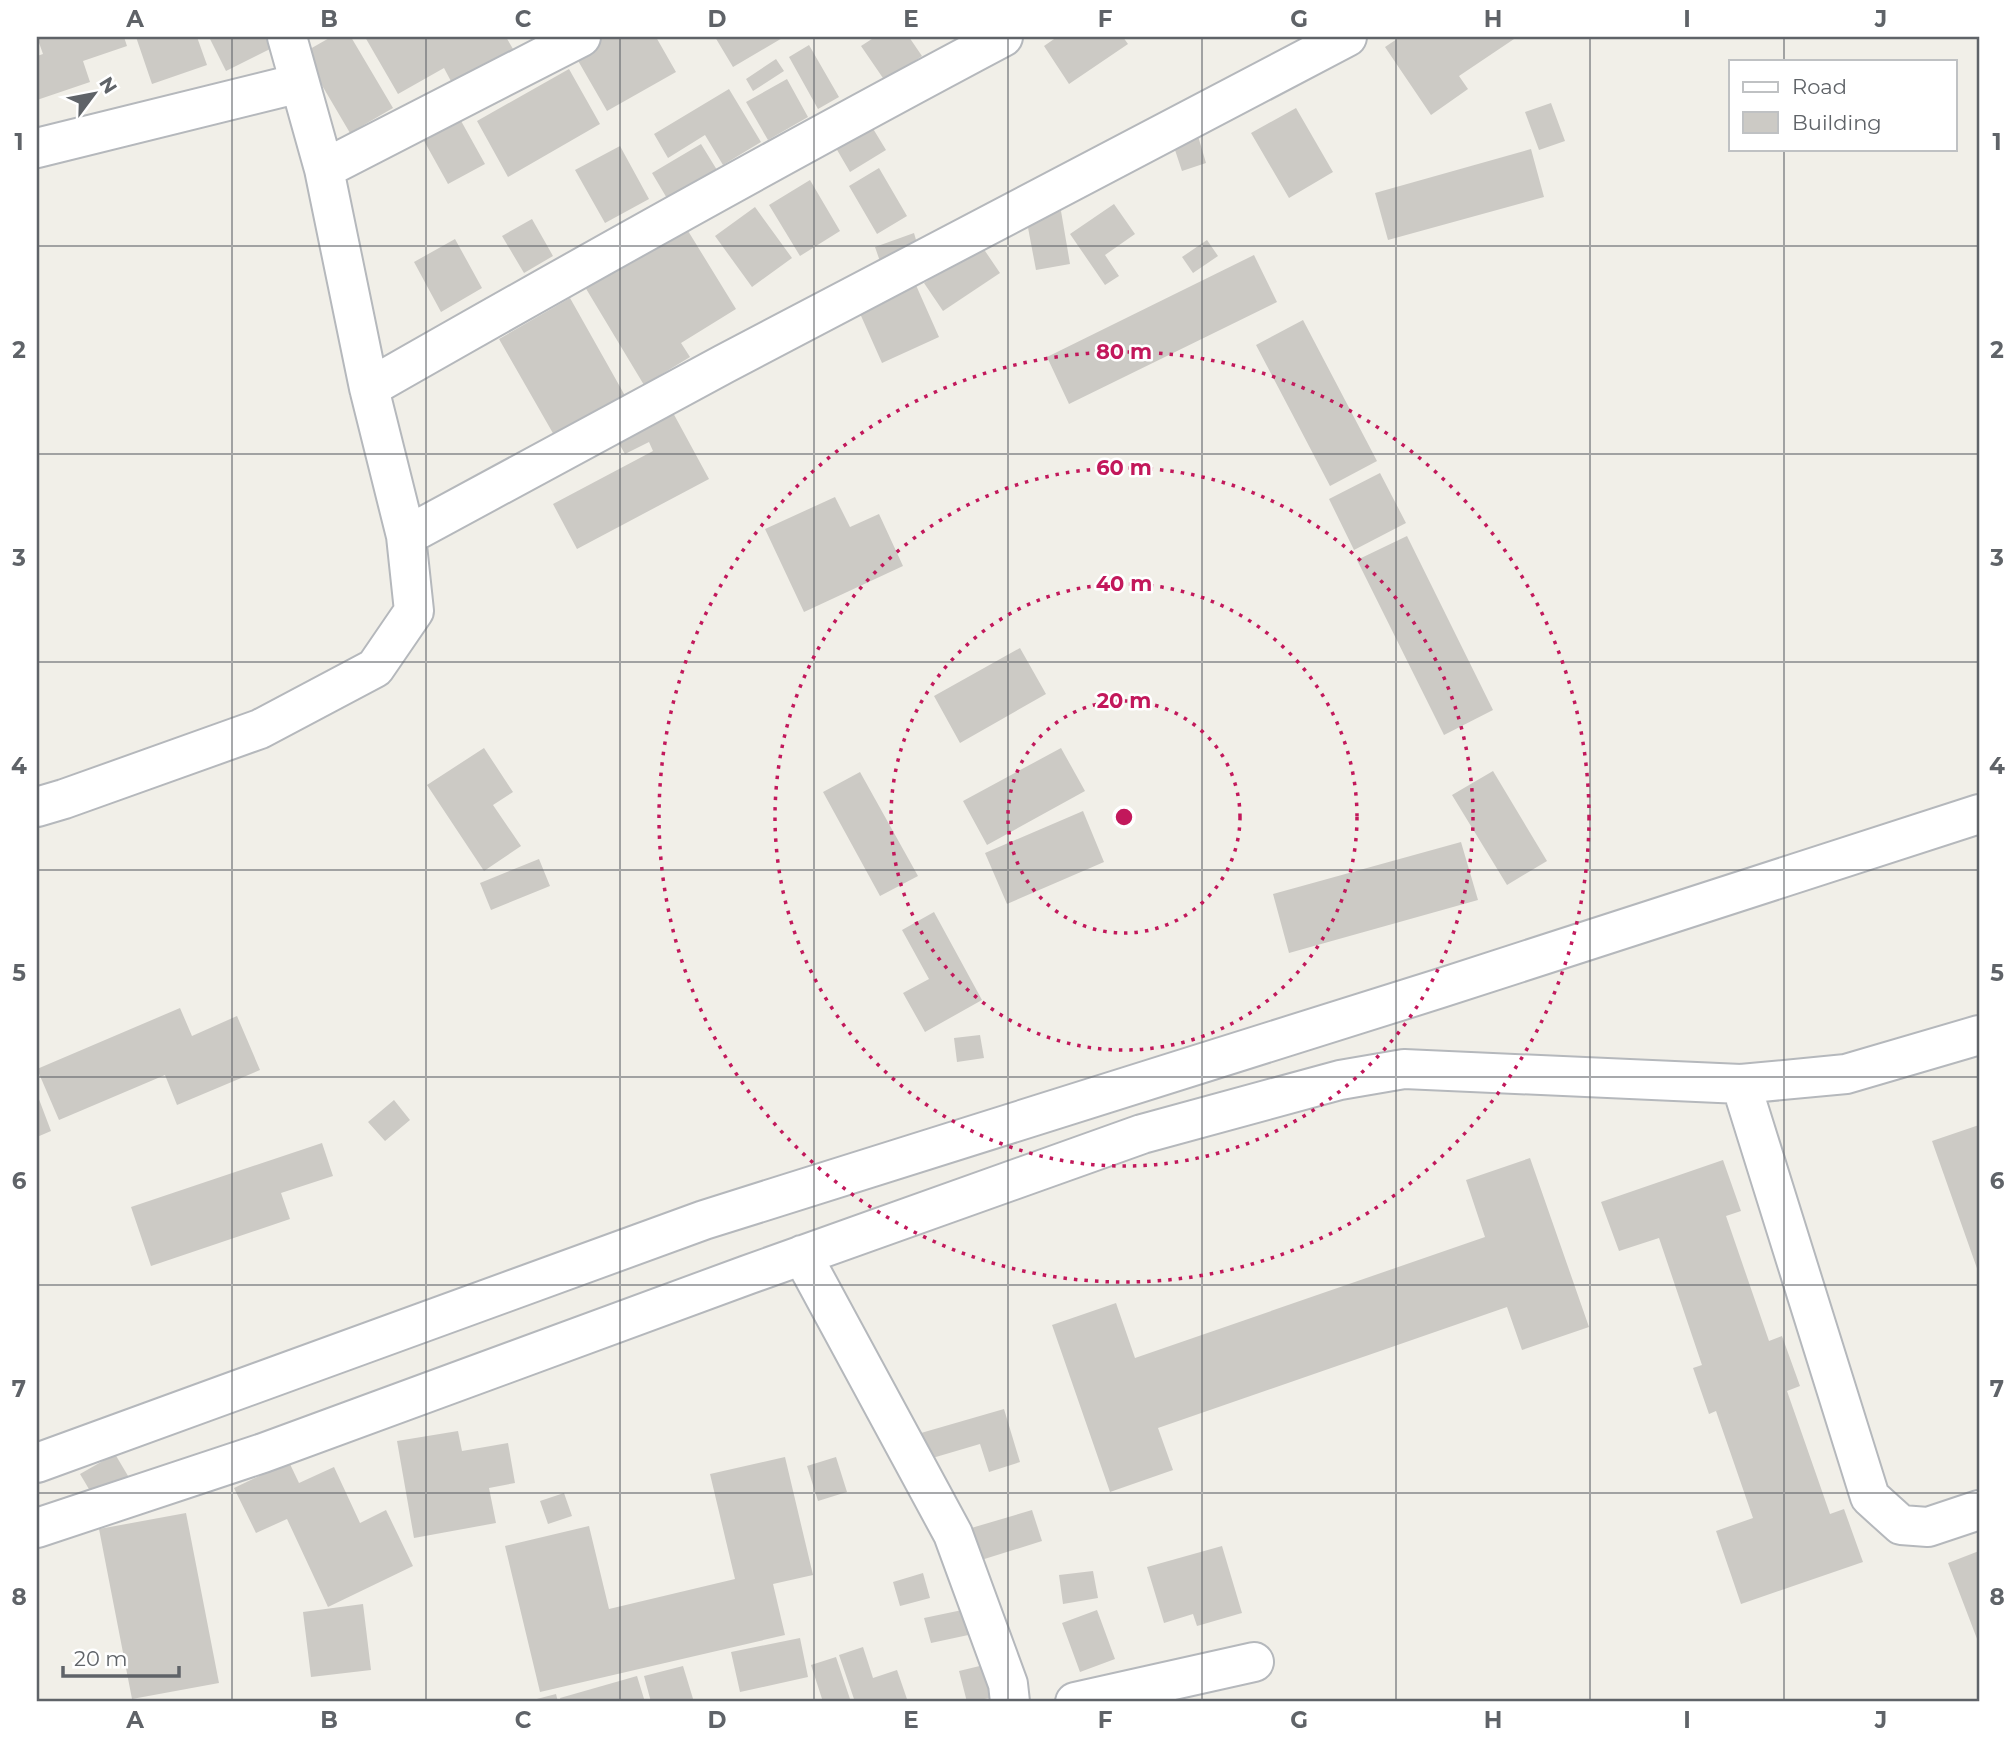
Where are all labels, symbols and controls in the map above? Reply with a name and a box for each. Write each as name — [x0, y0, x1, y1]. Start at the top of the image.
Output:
text: A — [125, 5, 144, 33]
text: B — [320, 5, 338, 33]
text: C — [515, 5, 532, 33]
text: D — [708, 5, 727, 33]
text: E — [903, 5, 919, 33]
text: F — [1098, 5, 1113, 33]
text: G — [1290, 5, 1308, 33]
text: H — [1484, 5, 1502, 33]
text: I — [1683, 5, 1691, 33]
text: J — [1874, 5, 1887, 33]
north arrow — [60, 60, 130, 130]
legend — [1729, 60, 1956, 150]
text: N — [94, 73, 122, 98]
text: Road — [1792, 74, 1847, 99]
text: Building — [1792, 110, 1882, 135]
text: 1 — [14, 128, 24, 156]
text: 1 — [1992, 128, 2002, 156]
text: 2 — [12, 336, 26, 364]
text: 2 — [1990, 336, 2004, 364]
text: 80 m — [1096, 339, 1152, 364]
text: 60 m — [1096, 455, 1152, 480]
text: 3 — [11, 544, 26, 572]
text: 3 — [1989, 544, 2004, 572]
text: 40 m — [1096, 571, 1152, 596]
text: 20 m — [1097, 688, 1151, 713]
text: 4 — [11, 752, 27, 780]
text: 4 — [1989, 752, 2005, 780]
centre of rings — [1112, 805, 1136, 829]
text: 5 — [12, 959, 26, 987]
text: 5 — [1990, 959, 2004, 987]
text: 6 — [12, 1167, 27, 1195]
text: 6 — [1990, 1167, 2005, 1195]
text: 7 — [12, 1375, 26, 1403]
text: 7 — [1990, 1375, 2004, 1403]
text: 8 — [11, 1583, 27, 1611]
text: 8 — [1989, 1583, 2005, 1611]
scale bar — [63, 1634, 178, 1678]
text: 20 m — [74, 1646, 128, 1671]
text: A — [125, 1706, 144, 1734]
text: B — [320, 1706, 338, 1734]
text: C — [515, 1706, 532, 1734]
text: D — [708, 1706, 727, 1734]
text: E — [903, 1706, 919, 1734]
text: F — [1098, 1706, 1113, 1734]
text: G — [1290, 1706, 1308, 1734]
text: H — [1484, 1706, 1502, 1734]
text: I — [1683, 1706, 1691, 1734]
text: J — [1874, 1706, 1887, 1734]

